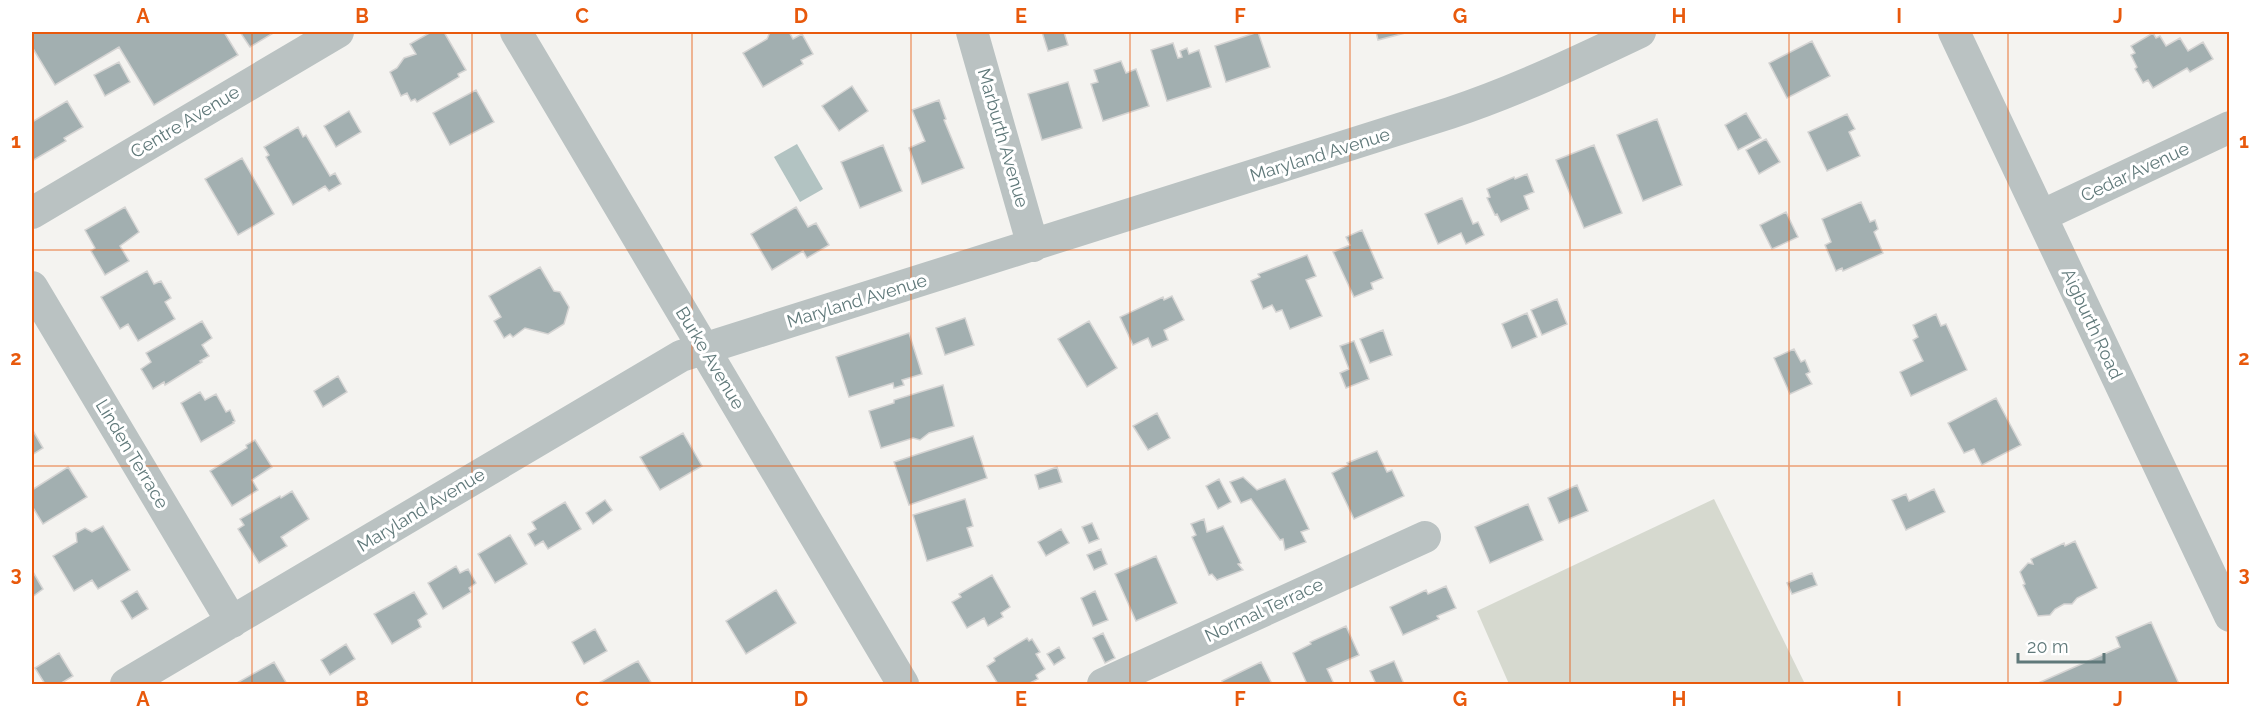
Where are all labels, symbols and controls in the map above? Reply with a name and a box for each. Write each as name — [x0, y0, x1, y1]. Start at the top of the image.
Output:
text: A — [136, 4, 150, 28]
text: B — [355, 4, 369, 28]
text: C — [575, 4, 589, 28]
text: D — [794, 4, 808, 28]
text: E — [1015, 4, 1027, 28]
text: F — [1234, 4, 1246, 28]
text: G — [1453, 4, 1467, 28]
text: H — [1672, 4, 1686, 28]
text: I — [1896, 4, 1902, 28]
text: J — [2113, 4, 2123, 28]
street label: Marburth Avenue — [974, 66, 1033, 210]
street label: Centre Avenue — [127, 81, 243, 162]
street label: Maryland Avenue — [1247, 123, 1393, 186]
text: 1 — [11, 129, 21, 153]
text: 1 — [2239, 129, 2249, 153]
street label: Cedar Avenue — [2077, 137, 2193, 206]
street label: Aigburth Road — [2058, 265, 2127, 382]
street label: Maryland Avenue — [784, 269, 930, 332]
street label: Burke Avenue — [672, 303, 749, 413]
text: 2 — [10, 346, 22, 370]
text: 2 — [2238, 346, 2250, 370]
street label: Linden Terrace — [92, 395, 173, 512]
street label: Maryland Avenue — [353, 463, 489, 556]
text: 3 — [10, 562, 22, 586]
text: 3 — [2238, 562, 2250, 586]
street label: Normal Terrace — [1201, 573, 1327, 646]
scale bar — [2018, 626, 2104, 664]
text: 20 m — [2027, 636, 2069, 657]
text: A — [136, 687, 150, 711]
text: B — [355, 687, 369, 711]
text: C — [575, 687, 589, 711]
text: D — [794, 687, 808, 711]
text: E — [1015, 687, 1027, 711]
text: F — [1234, 687, 1246, 711]
text: G — [1453, 687, 1467, 711]
text: H — [1672, 687, 1686, 711]
text: I — [1896, 687, 1902, 711]
text: J — [2113, 687, 2123, 711]

